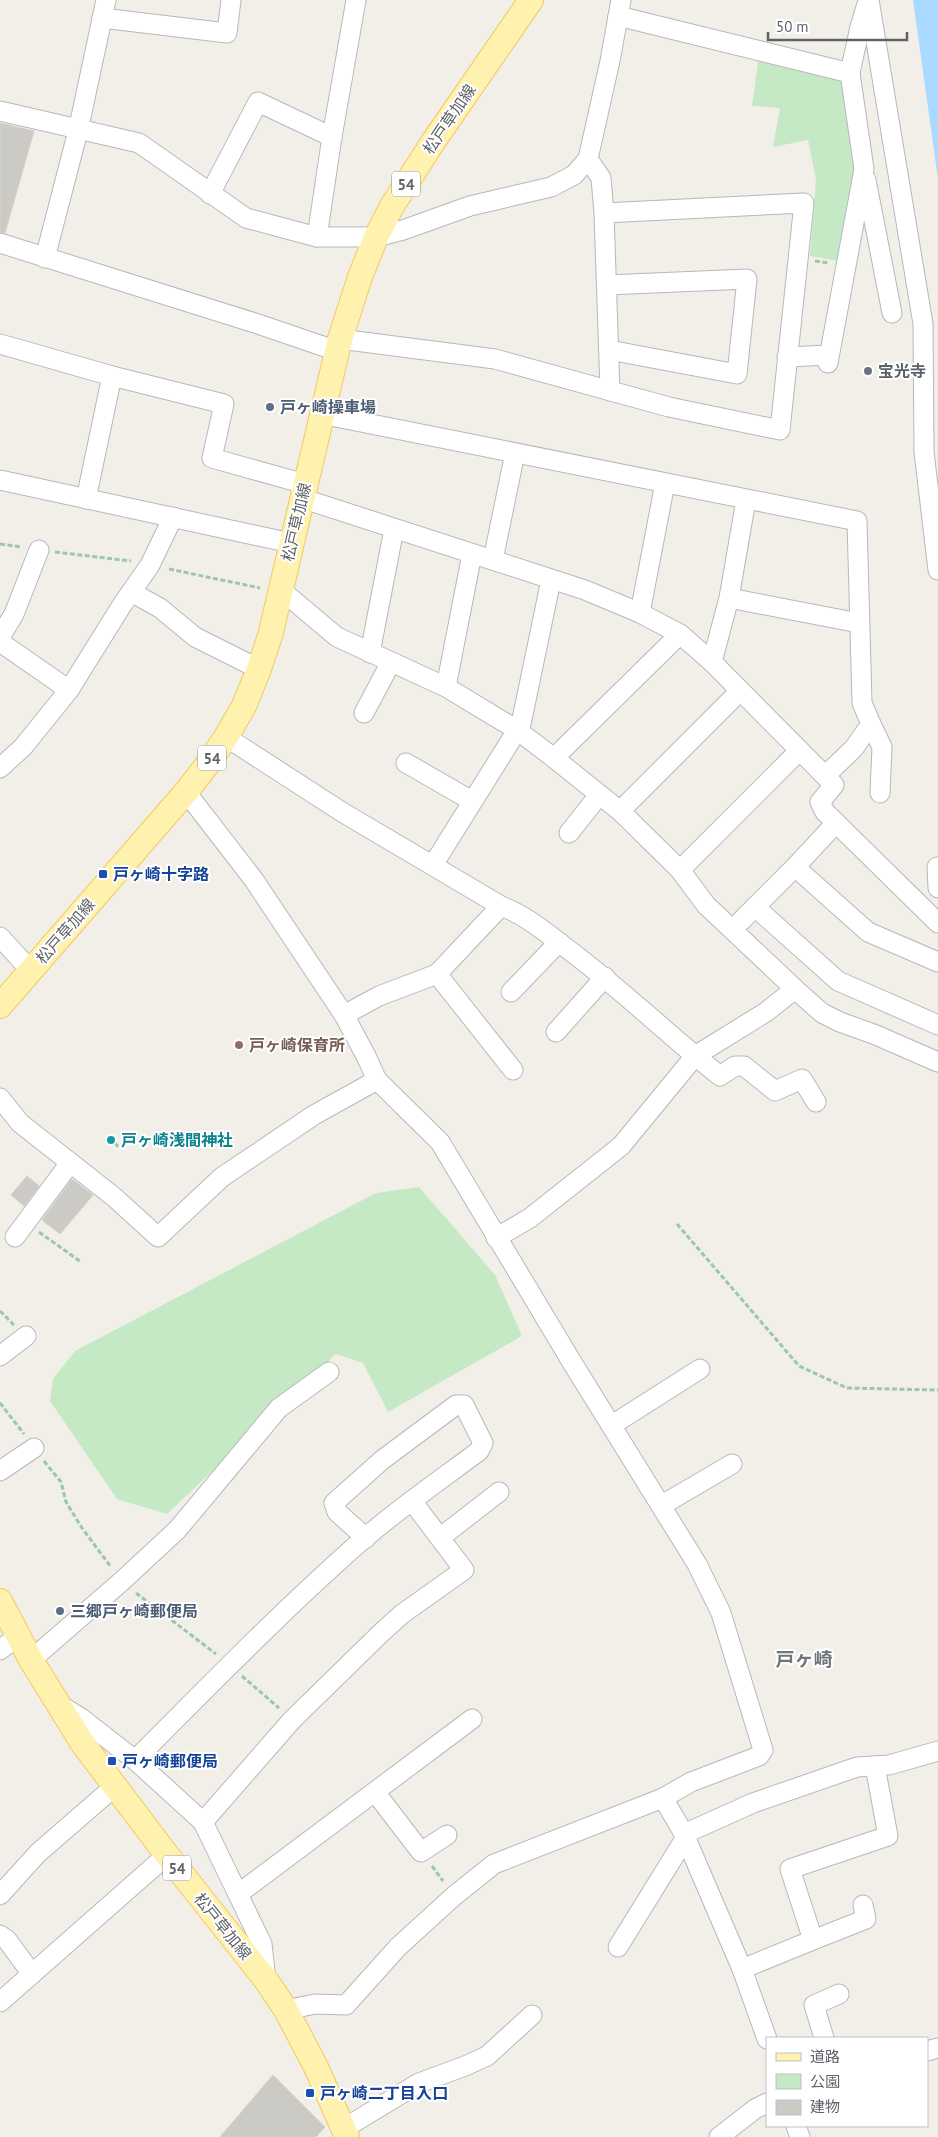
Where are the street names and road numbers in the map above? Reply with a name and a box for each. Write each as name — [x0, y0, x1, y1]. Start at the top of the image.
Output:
street label: 松戸草加線 — [418, 80, 480, 158]
road number: 54 — [392, 172, 420, 196]
street label: 松戸草加線 — [277, 481, 315, 563]
road number: 54 — [198, 746, 226, 770]
street label: 松戸草加線 — [31, 894, 99, 968]
road number: 54 — [163, 1856, 191, 1880]
street label: 松戸草加線 — [190, 1889, 256, 1963]

